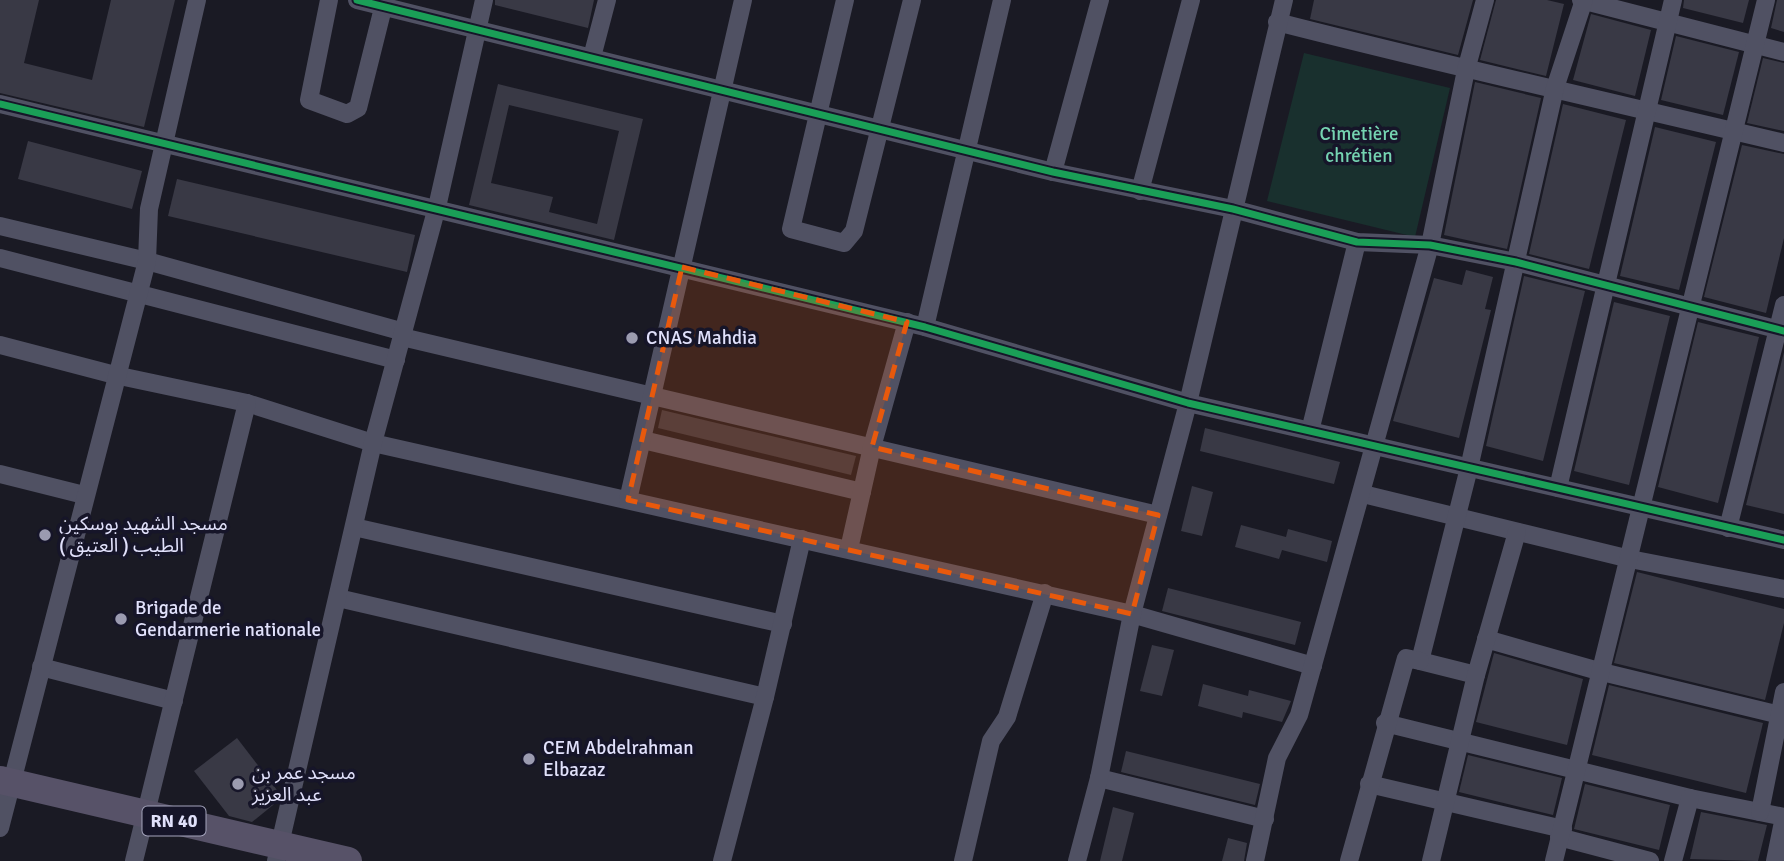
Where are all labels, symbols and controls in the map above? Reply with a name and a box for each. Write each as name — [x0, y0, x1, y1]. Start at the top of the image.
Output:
park label: Cimetière chrétien — [1320, 122, 1398, 168]
place label: CNAS Mahdia — [646, 326, 757, 350]
marker: CNAS Mahdia — [624, 330, 640, 346]
place label: مسجد الشهيد بوسكين الطيب ( العتيق ) — [59, 512, 228, 558]
marker: مسجد الشهيد بوسكين الطيب ( العتيق ) — [37, 527, 53, 543]
place label: Brigade de Gendarmerie nationale — [135, 596, 321, 642]
marker: Brigade de Gendarmerie nationale — [113, 611, 129, 627]
place label: CEM Abdelrahman Elbazaz — [543, 736, 694, 782]
marker: CEM Abdelrahman Elbazaz — [521, 751, 537, 767]
place label: مسجد عمر بن عبد العزيز — [251, 761, 356, 807]
marker: مسجد عمر بن عبد العزيز — [230, 776, 246, 792]
road number: RN 40 — [142, 806, 206, 836]

